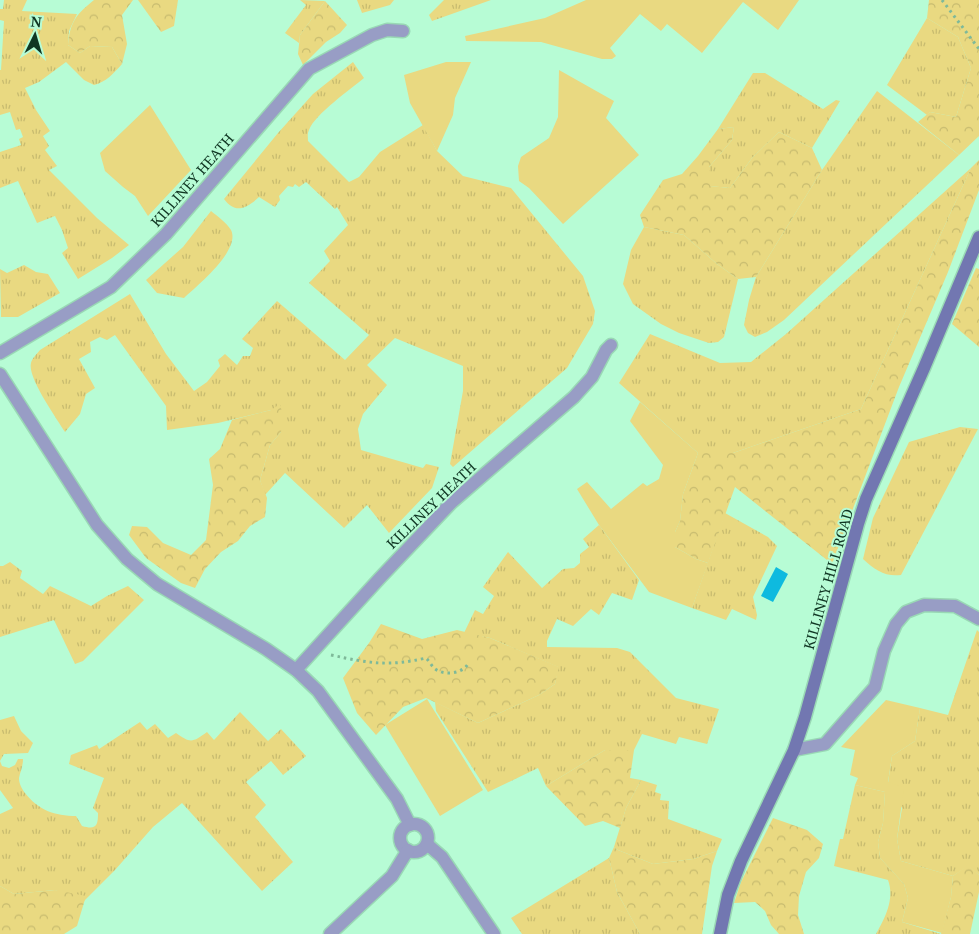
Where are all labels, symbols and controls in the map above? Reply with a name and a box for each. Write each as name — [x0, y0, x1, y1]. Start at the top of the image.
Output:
north arrow — [10, 10, 60, 60]
text: N — [30, 12, 43, 31]
street label: KILLINEY HEATH — [146, 129, 238, 231]
street label: KILLINEY HEATH — [382, 457, 480, 553]
street label: KILLINEY HILL ROAD — [799, 506, 857, 652]

